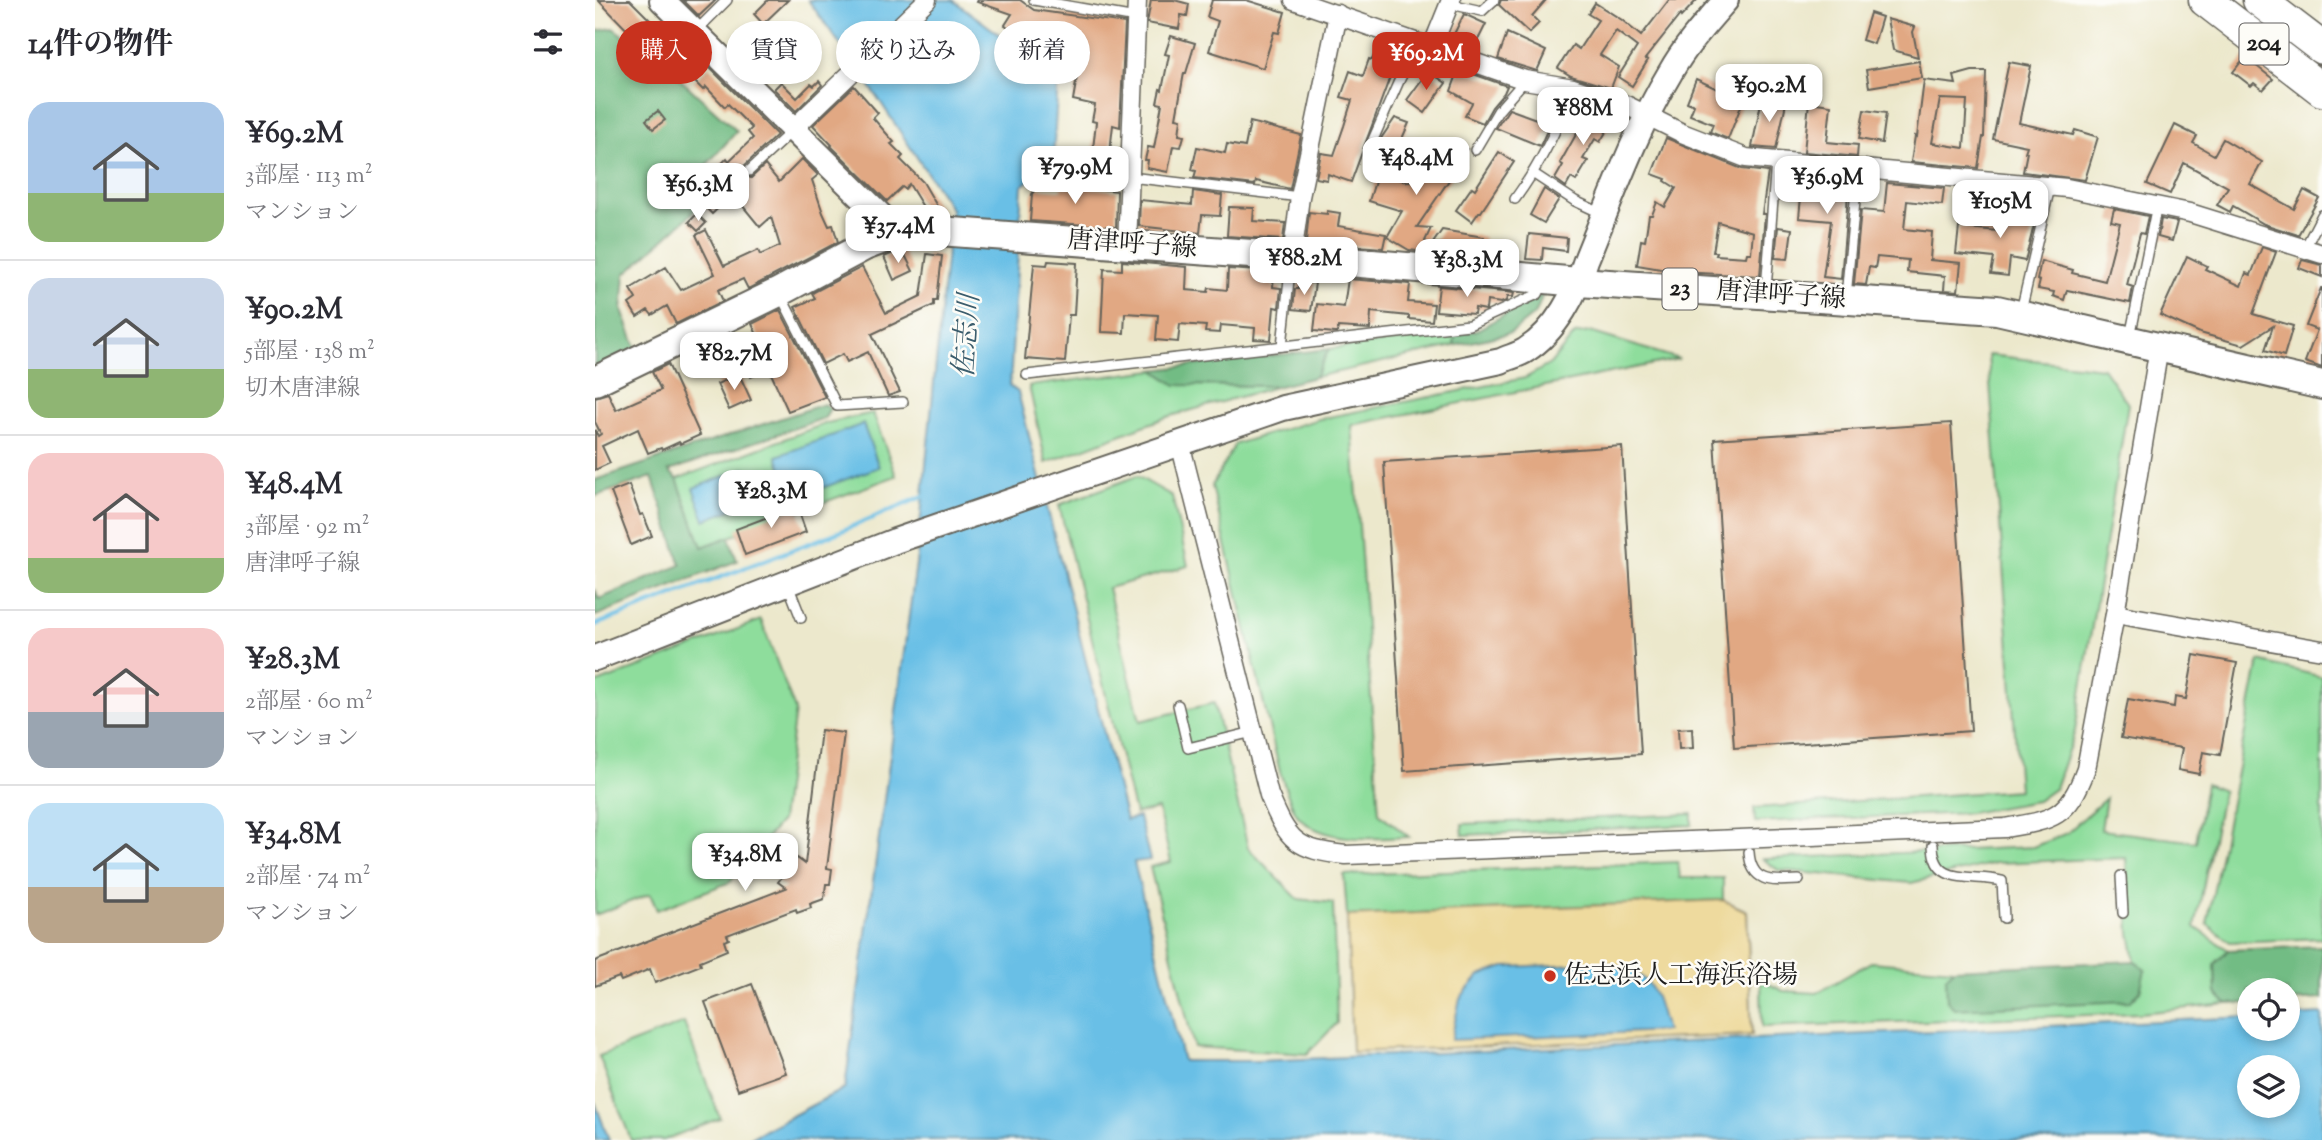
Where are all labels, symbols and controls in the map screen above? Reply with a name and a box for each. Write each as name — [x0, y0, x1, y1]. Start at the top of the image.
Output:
chip: 購入 — [616, 21, 712, 84]
chip: 賃貸 — [726, 21, 822, 84]
chip: 絞り込み — [836, 21, 980, 84]
chip: 新着 — [994, 21, 1090, 84]
icon: filters — [529, 23, 567, 61]
text: 14件の物件 — [28, 24, 173, 67]
road number: 204 — [2239, 24, 2289, 64]
pin: ¥69.2M — [1369, 32, 1483, 92]
text: ¥69.2M — [1388, 38, 1464, 71]
pin: ¥90.2M — [1712, 64, 1826, 124]
text: ¥90.2M — [1731, 70, 1807, 103]
pin: ¥88M — [1542, 88, 1624, 147]
text: ¥88M — [1553, 93, 1613, 126]
text: ¥69.2M — [245, 113, 344, 156]
icon: home — [84, 130, 168, 214]
pin: ¥48.4M — [1359, 138, 1473, 197]
text: ¥48.4M — [1379, 143, 1453, 176]
pin: ¥79.9M — [1018, 146, 1132, 206]
text: ¥79.9M — [1038, 152, 1112, 185]
pin: ¥36.9M — [1770, 156, 1884, 216]
text: 3部屋 · 113 m² — [245, 160, 373, 193]
text: ¥36.9M — [1791, 162, 1863, 195]
pin: ¥56.3M — [641, 164, 755, 223]
text: ¥56.3M — [663, 169, 733, 202]
pin: ¥105M — [1951, 180, 2049, 240]
text: ¥105M — [1968, 186, 2032, 219]
text: マンション — [245, 197, 359, 230]
pin: ¥37.4M — [841, 205, 955, 265]
text: ¥37.4M — [861, 211, 935, 244]
street label: 唐津呼子線 — [1066, 222, 1198, 268]
pin: ¥88.2M — [1247, 238, 1361, 297]
pin: ¥38.3M — [1410, 240, 1524, 299]
text: ¥88.2M — [1266, 243, 1342, 276]
text: ¥38.3M — [1431, 245, 1503, 278]
road number: 23 — [1663, 268, 1697, 310]
street label: 唐津呼子線 — [1715, 273, 1847, 319]
text: ¥90.2M — [245, 289, 343, 332]
water label: 佐志川 — [945, 290, 991, 379]
icon: home — [84, 306, 168, 390]
pin: ¥82.7M — [677, 332, 791, 392]
text: 5部屋 · 138 m² — [245, 336, 375, 369]
text: ¥82.7M — [696, 338, 772, 371]
text: 切木唐津線 — [245, 373, 360, 406]
text: ¥48.4M — [245, 464, 343, 507]
pin: ¥28.3M — [714, 470, 828, 530]
text: ¥28.3M — [735, 476, 807, 509]
icon: home — [84, 481, 168, 565]
text: 3部屋 · 92 m² — [245, 511, 370, 544]
text: 唐津呼子線 — [245, 548, 360, 581]
text: ¥28.3M — [245, 639, 340, 682]
icon: home — [84, 656, 168, 740]
text: 2部屋 · 60 m² — [245, 686, 373, 719]
text: マンション — [245, 723, 359, 756]
text: ¥34.8M — [245, 814, 341, 857]
icon: home — [84, 831, 168, 915]
pin: ¥34.8M — [688, 834, 802, 893]
text: ¥34.8M — [708, 839, 782, 872]
text: 2部屋 · 74 m² — [245, 861, 371, 894]
text: マンション — [245, 898, 359, 931]
place label: 佐志浜人工海浜浴場 — [1564, 958, 1798, 995]
marker: 佐志浜人工海浜浴場 — [1542, 968, 1558, 984]
map controls — [2237, 978, 2300, 1118]
button: locate — [2237, 978, 2300, 1041]
button: layers — [2237, 1055, 2300, 1118]

